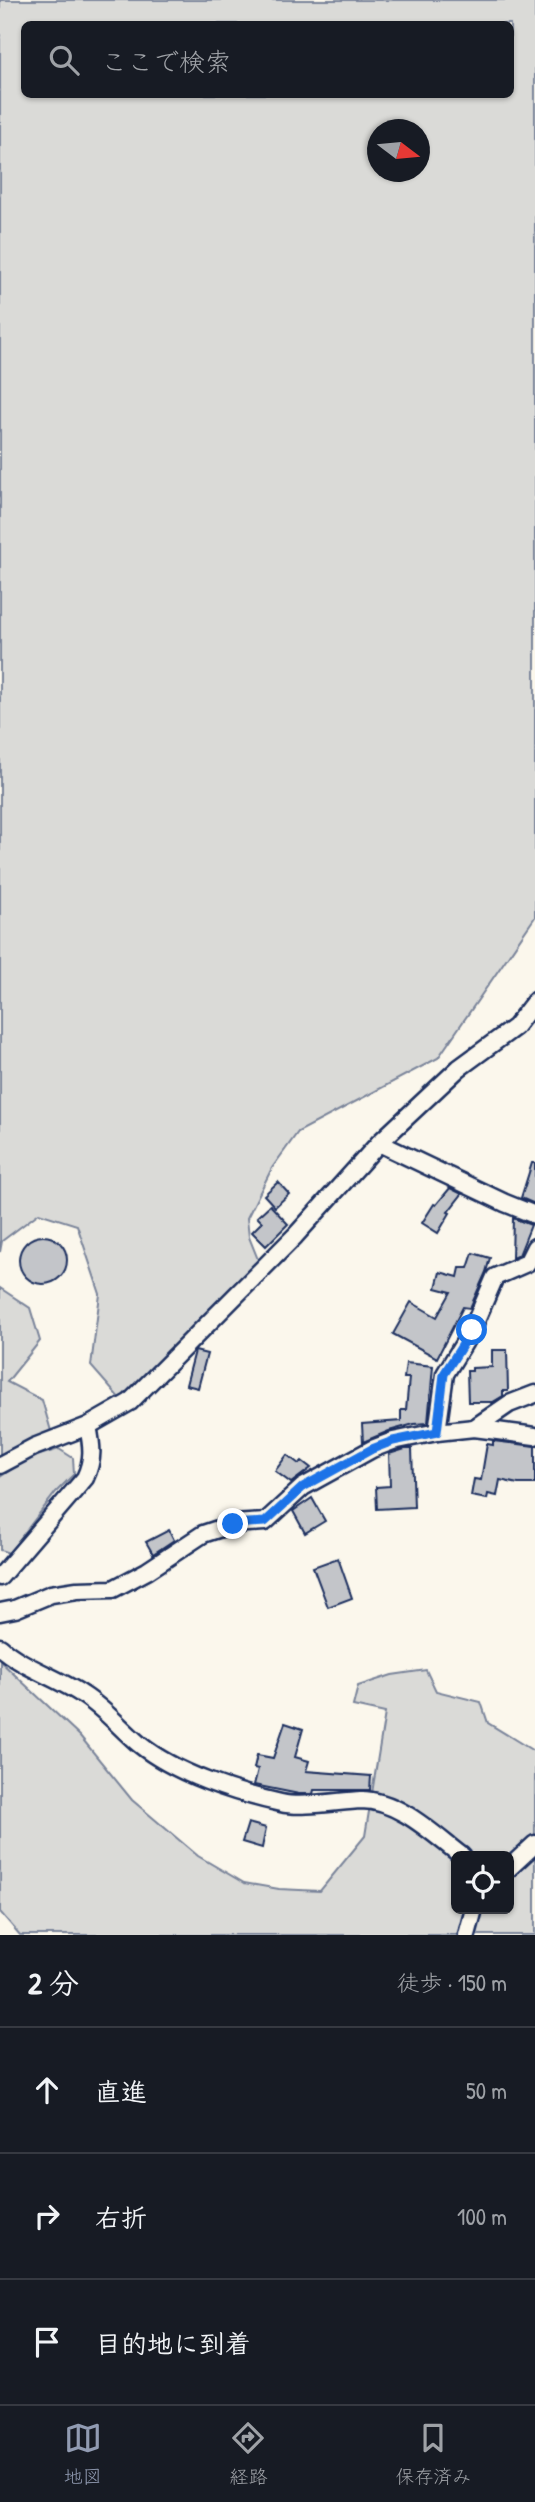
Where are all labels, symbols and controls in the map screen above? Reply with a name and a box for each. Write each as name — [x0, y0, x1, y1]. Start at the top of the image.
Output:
search box — [21, 21, 514, 98]
icon: search — [45, 41, 83, 79]
text: ここで検索 — [101, 44, 231, 79]
north arrow — [367, 119, 430, 182]
route start — [456, 1314, 487, 1345]
route end — [217, 1508, 248, 1539]
map controls — [451, 1851, 514, 1914]
button: locate — [451, 1851, 514, 1914]
text: 2 分 — [28, 1963, 79, 2003]
text: 徒歩 · 150 m — [397, 1967, 507, 1998]
icon: ahead — [28, 2071, 66, 2109]
text: 直進 — [95, 2074, 147, 2109]
text: 50 m — [466, 2075, 507, 2106]
icon: right — [28, 2197, 66, 2235]
text: 右折 — [95, 2200, 147, 2235]
text: 100 m — [457, 2201, 507, 2232]
icon: arrive — [28, 2323, 66, 2361]
text: 目的地に到着 — [95, 2326, 251, 2361]
tab: 地図 — [64, 2419, 102, 2489]
tab: 経路 — [229, 2419, 267, 2489]
tab: 保存済み — [395, 2419, 471, 2489]

